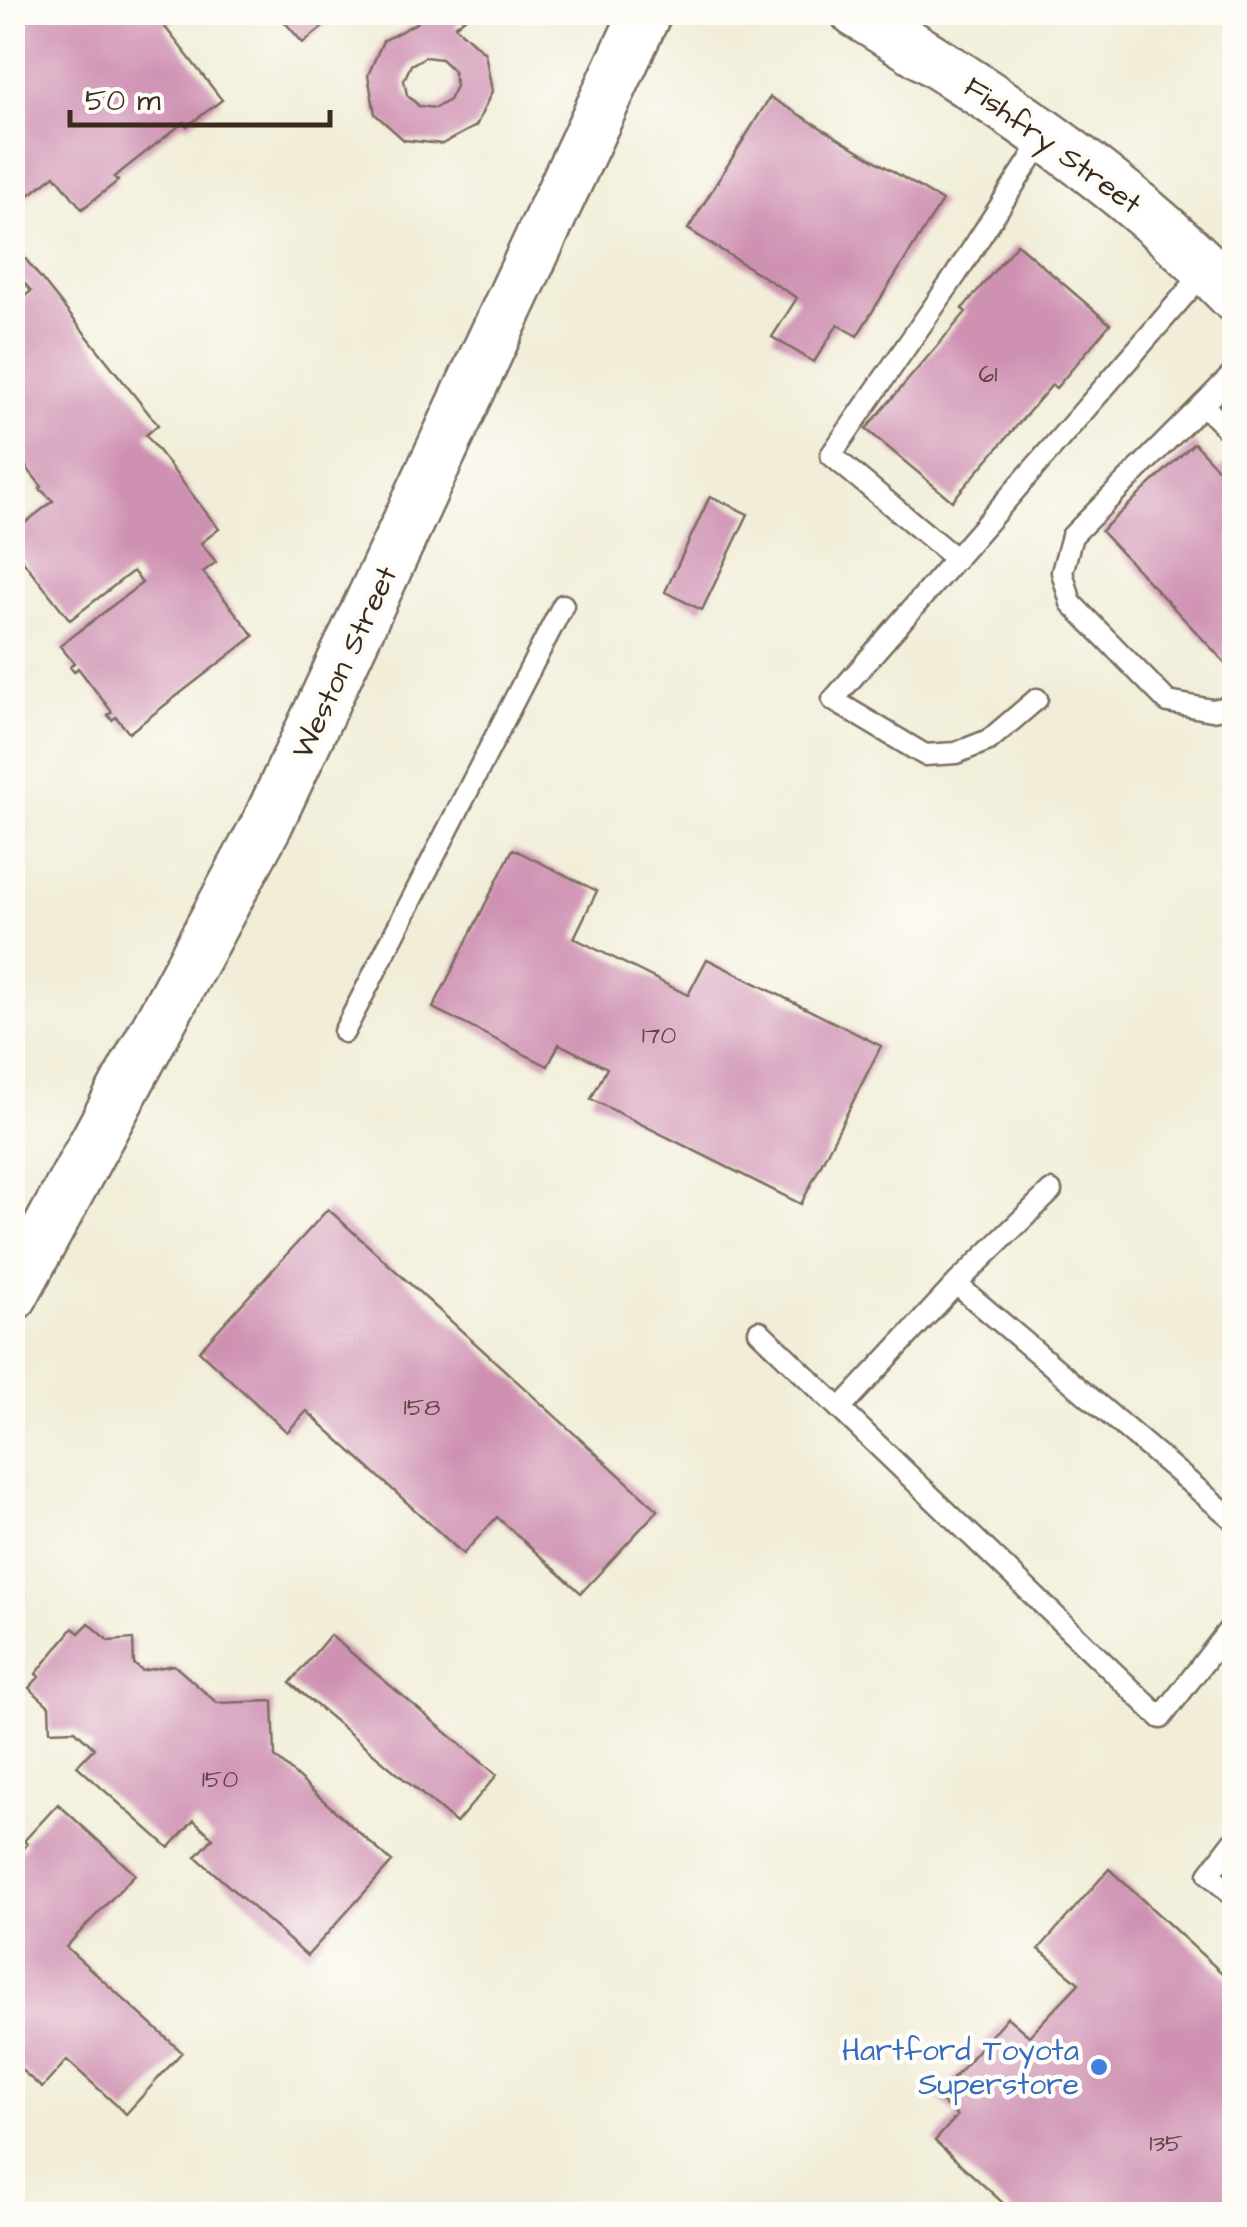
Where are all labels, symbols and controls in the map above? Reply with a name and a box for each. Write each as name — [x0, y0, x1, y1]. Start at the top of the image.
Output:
scale bar — [70, 65, 330, 127]
street label: Fishfry Street — [954, 67, 1150, 226]
text: 50 m — [85, 80, 161, 122]
house number: 61 — [979, 357, 997, 392]
street label: Weston Street — [282, 559, 408, 766]
house number: 170 — [642, 1018, 676, 1053]
house number: 158 — [403, 1390, 441, 1425]
house number: 150 — [202, 1762, 239, 1797]
place label: Hartford Toyota Superstore — [842, 2030, 1079, 2106]
marker: Hartford Toyota Superstore — [1088, 2056, 1110, 2078]
house number: 135 — [1149, 2126, 1183, 2161]

